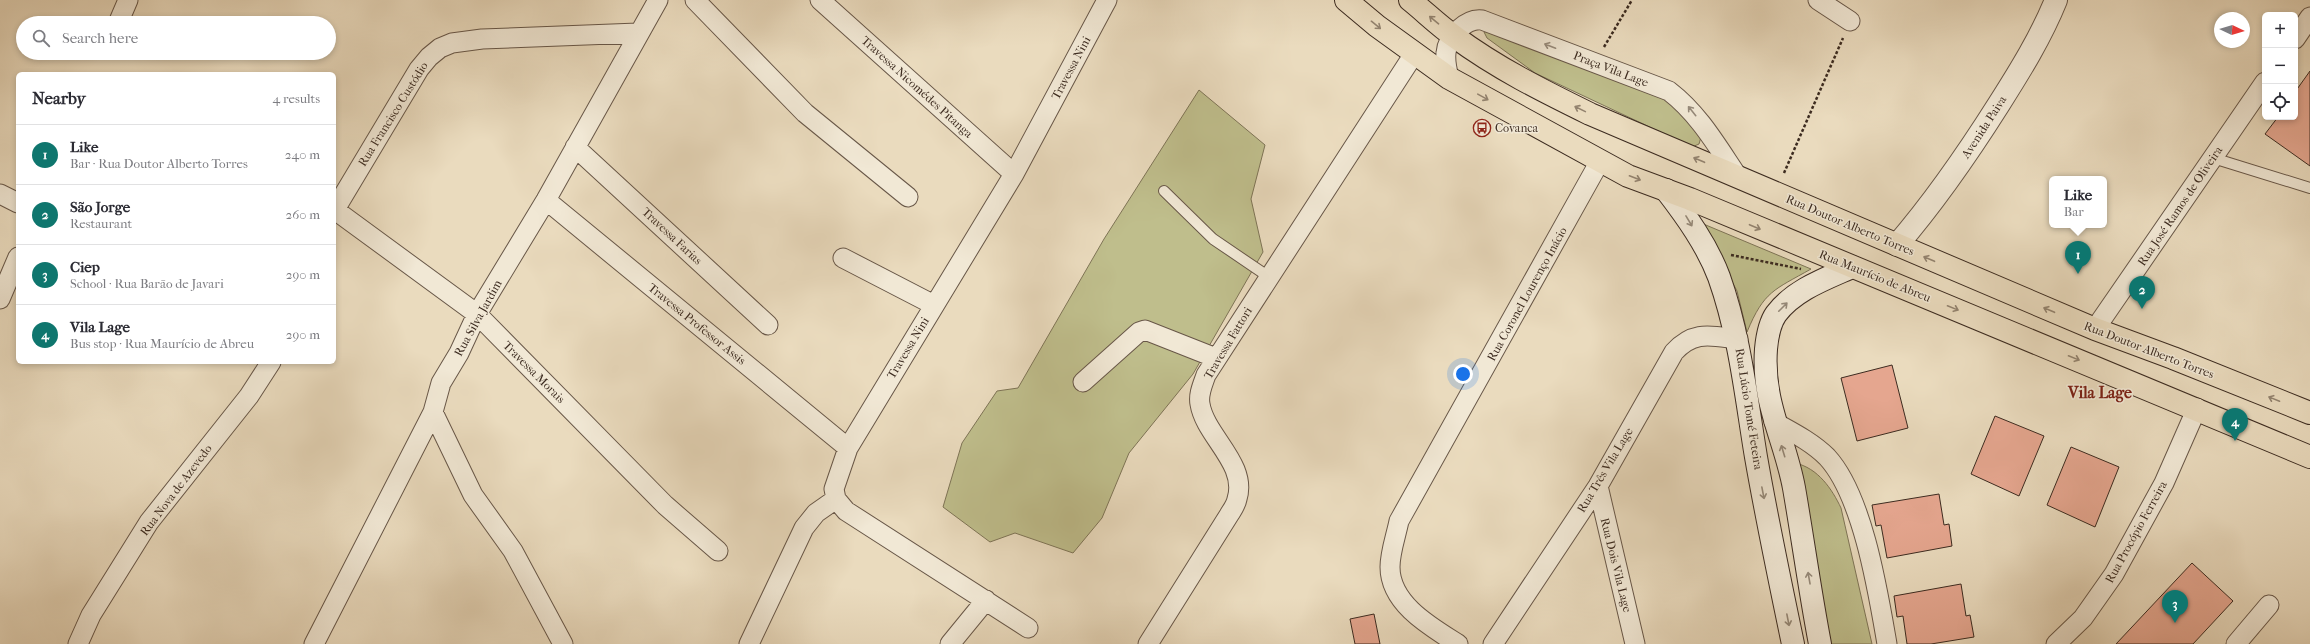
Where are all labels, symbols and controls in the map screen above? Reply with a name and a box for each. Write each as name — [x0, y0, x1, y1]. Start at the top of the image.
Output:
north arrow — [2214, 12, 2250, 48]
map controls — [2262, 12, 2298, 120]
button: + — [2262, 12, 2298, 48]
one-way arrow — [1428, 15, 1439, 24]
search box — [16, 16, 336, 60]
one-way arrow — [1370, 20, 1381, 29]
icon: search — [30, 27, 52, 49]
text: Search here — [62, 29, 138, 47]
street label: Travessa Nicomédes Pitanga — [858, 33, 976, 141]
street label: Travessa Nini — [1049, 34, 1094, 102]
one-way arrow — [1544, 41, 1556, 49]
street label: Praça Vila Lage — [1571, 48, 1651, 91]
button: − — [2262, 48, 2298, 84]
street label: Rua Francisco Custódio — [355, 59, 431, 169]
button: locate — [2262, 84, 2298, 120]
text: Nearby — [32, 88, 86, 108]
text: 4 results — [273, 91, 320, 106]
street label: Avenida Paiva — [1958, 93, 2010, 162]
one-way arrow — [1477, 94, 1489, 102]
one-way arrow — [1574, 105, 1586, 112]
one-way arrow — [1687, 106, 1696, 116]
bus stop icon: Covanca — [1472, 118, 1492, 138]
place label: Covanca — [1495, 121, 1539, 135]
text: Like — [70, 138, 98, 156]
street label: Rua José Ramos de Oliveira — [2135, 143, 2226, 268]
text: 1 — [43, 147, 47, 162]
text: 240 m — [285, 147, 320, 162]
text: Bar · Rua Doutor Alberto Torres — [70, 156, 248, 171]
one-way arrow — [1694, 156, 1706, 164]
one-way arrow — [1628, 175, 1640, 183]
popup — [2049, 176, 2107, 228]
text: Like — [2064, 186, 2092, 204]
street label: Rua Doutor Alberto Torres — [1784, 192, 1917, 259]
text: São Jorge — [70, 198, 130, 216]
text: Bar — [2064, 204, 2084, 219]
street label: Travessa Farias — [639, 205, 705, 268]
text: 2 — [42, 207, 48, 222]
text: 260 m — [286, 207, 320, 222]
one-way arrow — [1685, 215, 1693, 227]
text: Restaurant — [70, 216, 132, 231]
one-way arrow — [1749, 224, 1761, 231]
street label: Rua Coronel Lourenço Inácio — [1484, 225, 1571, 364]
pin: 1 — [2065, 241, 2091, 274]
street label: Rua Maurício de Abreu — [1817, 247, 1933, 305]
one-way arrow — [1924, 255, 1936, 262]
text: Ciep — [70, 258, 100, 276]
text: 3 — [42, 267, 48, 282]
text: 290 m — [286, 267, 320, 282]
text: School · Rua Barão de Javari — [70, 276, 224, 291]
pin: 2 — [2129, 276, 2155, 309]
street label: Rua Silva Jardim — [451, 277, 505, 359]
street label: Travessa Professor Assis — [645, 280, 749, 368]
one-way arrow — [1778, 302, 1788, 312]
street label: Travessa Fattori — [1201, 304, 1255, 382]
one-way arrow — [1947, 305, 1959, 313]
one-way arrow — [2043, 305, 2055, 313]
street label: Travessa Nini — [884, 314, 932, 381]
text: Vila Lage — [70, 318, 130, 336]
street label: Rua Doutor Alberto Torres — [2082, 319, 2216, 381]
text: 4 — [41, 327, 49, 342]
text: 290 m — [286, 327, 320, 342]
text: Bus stop · Rua Maurício de Abreu — [70, 336, 254, 351]
street label: Travessa Morais — [500, 338, 568, 406]
street label: Rua Lúcio Tomé Feteira — [1732, 347, 1766, 471]
one-way arrow — [2067, 354, 2079, 362]
your location — [1453, 364, 1473, 384]
district label: Vila Lage — [2067, 383, 2132, 403]
one-way arrow — [2268, 394, 2280, 402]
pin: 4 — [2222, 408, 2248, 441]
street label: Rua Três Vila Lage — [1574, 425, 1636, 515]
street label: Rua Nova de Azevedo — [137, 442, 215, 538]
one-way arrow — [1779, 445, 1786, 458]
street label: Rua Procópio Ferreira — [2102, 478, 2170, 585]
one-way arrow — [1759, 486, 1767, 499]
street label: Rua Dois Vila Lage — [1597, 516, 1635, 614]
one-way arrow — [1805, 572, 1813, 585]
pin: 3 — [2162, 590, 2188, 623]
one-way arrow — [1784, 613, 1792, 626]

